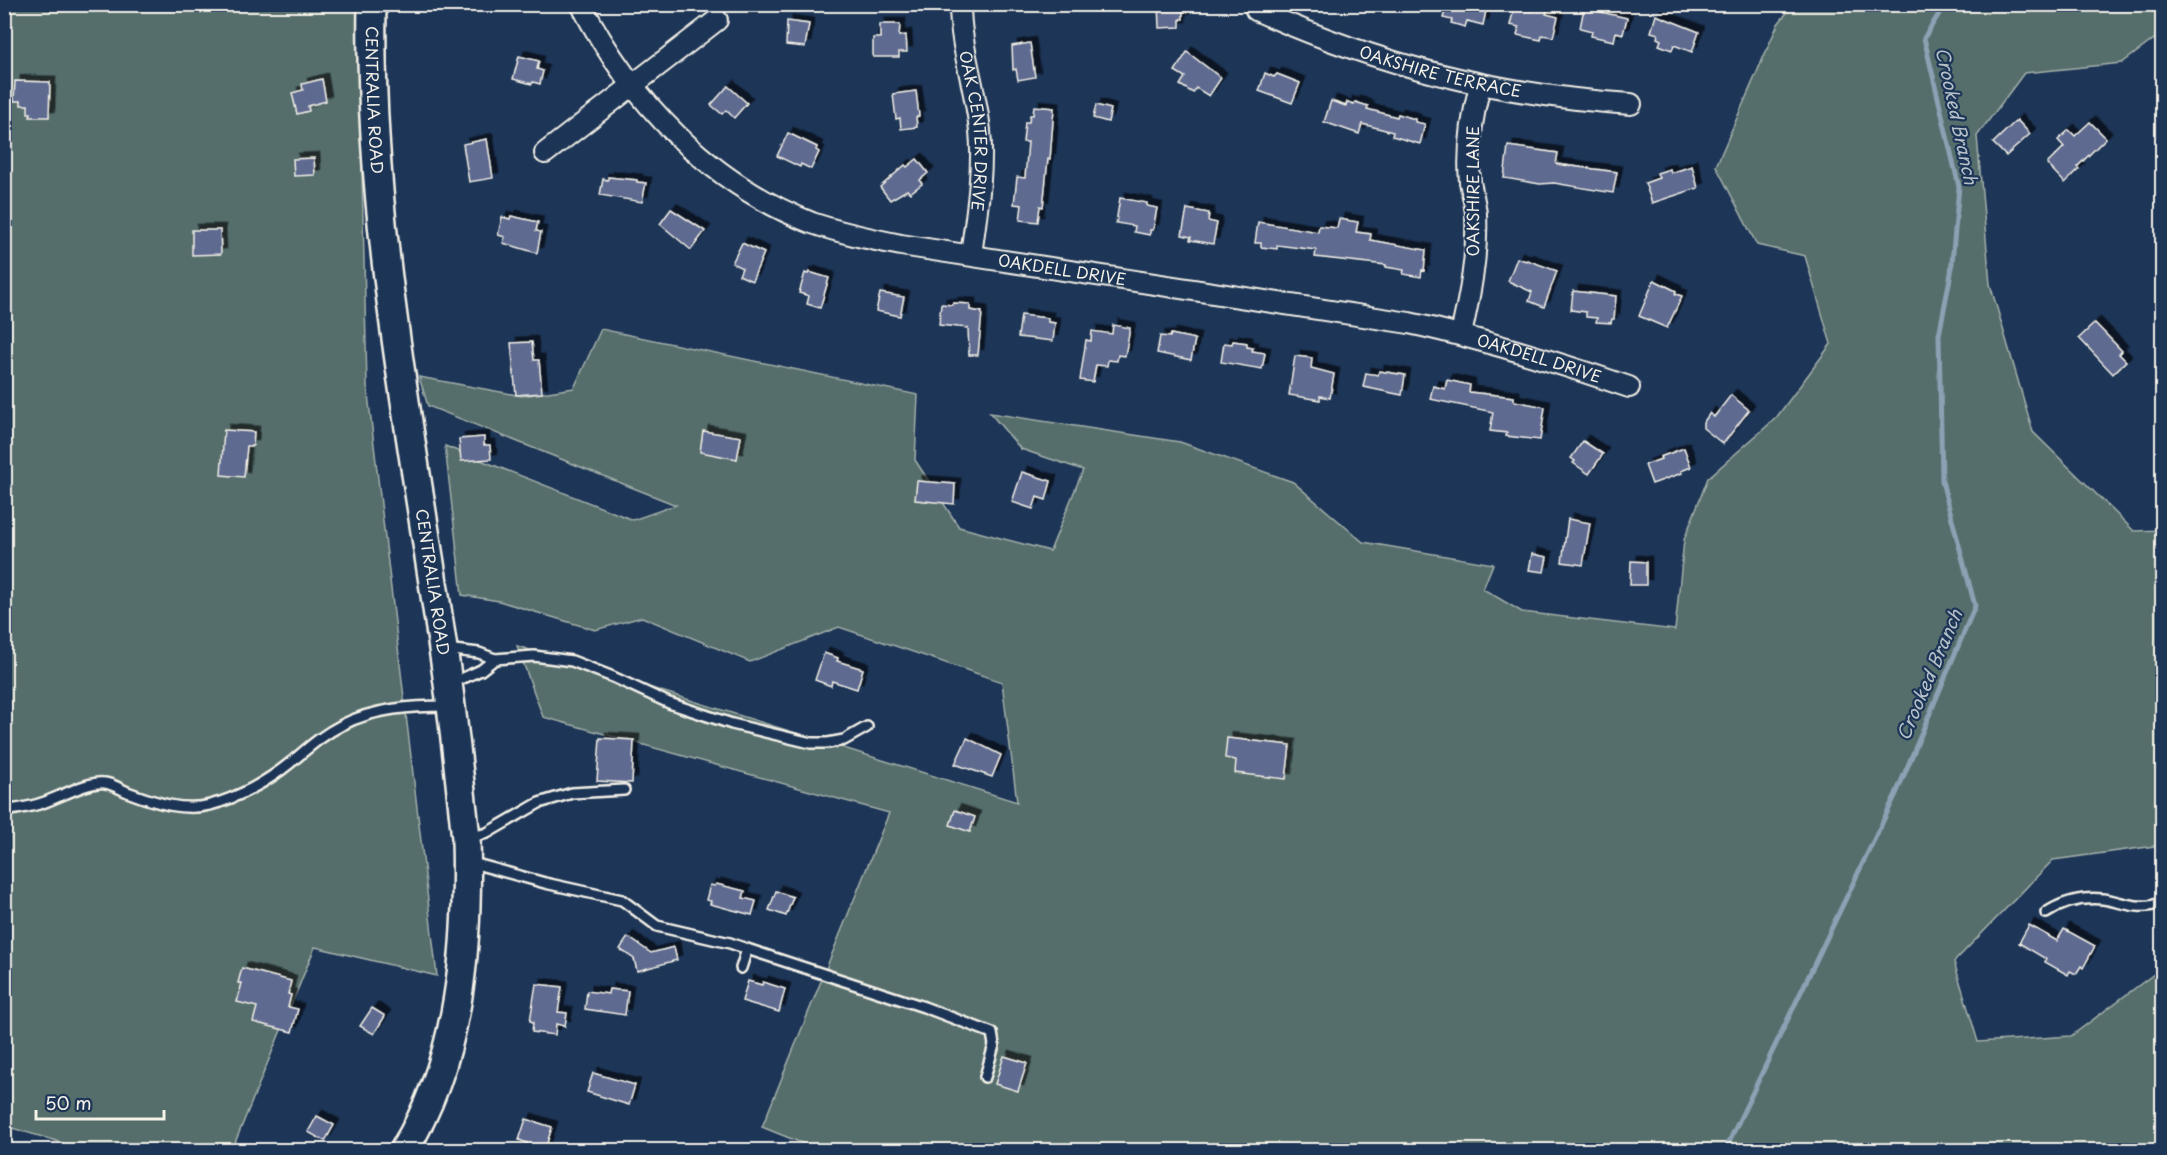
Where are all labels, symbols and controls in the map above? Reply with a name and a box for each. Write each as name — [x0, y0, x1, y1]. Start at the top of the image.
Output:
street label: CENTRALIA ROAD — [361, 26, 391, 175]
street label: OAKSHIRE TERRACE — [1356, 39, 1523, 102]
water label: Crooked Branch — [1930, 45, 1985, 187]
street label: OAK CENTER DRIVE — [954, 48, 994, 213]
street label: OAKSHIRE LANE — [1460, 126, 1484, 256]
street label: OAKDELL DRIVE — [997, 247, 1128, 290]
street label: OAKDELL DRIVE — [1475, 327, 1605, 388]
street label: CENTRALIA ROAD — [411, 507, 457, 657]
water label: Crooked Branch — [1889, 604, 1969, 744]
scale bar — [36, 1083, 164, 1121]
text: 50 m — [45, 1089, 92, 1116]

